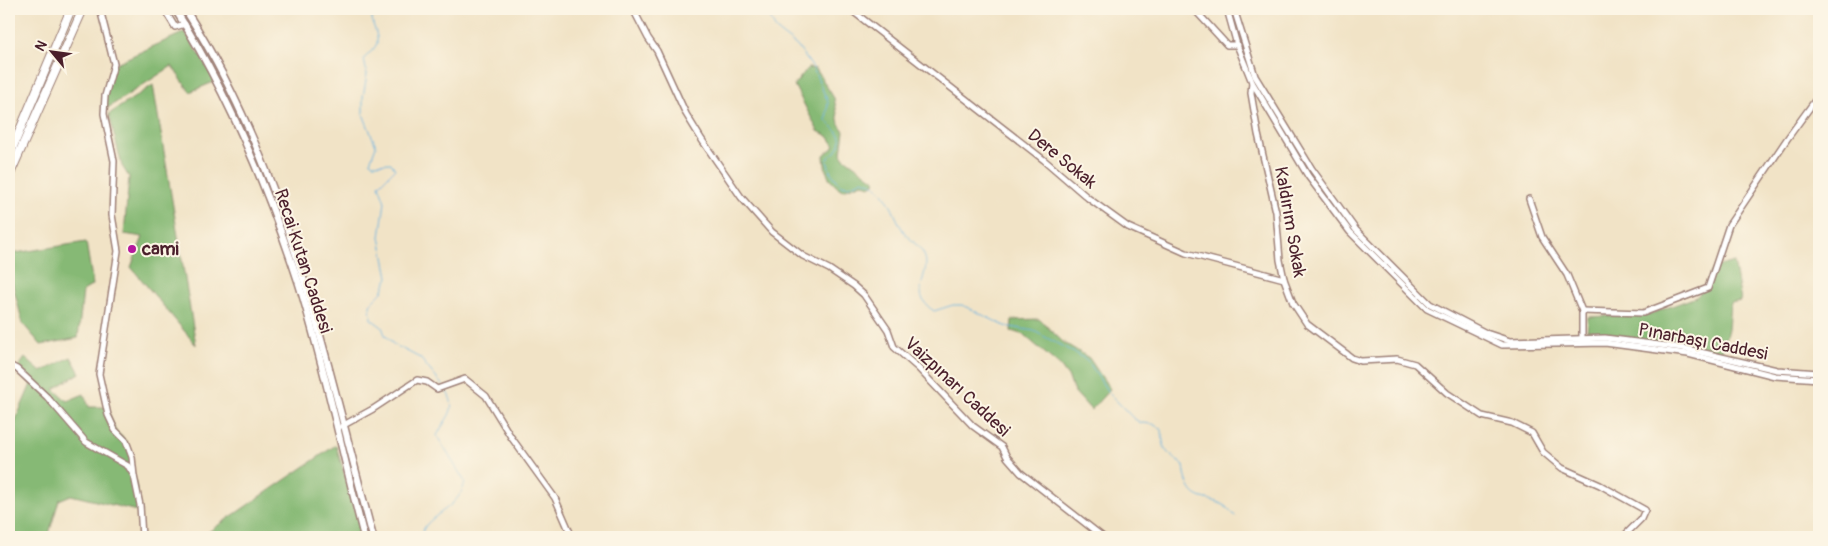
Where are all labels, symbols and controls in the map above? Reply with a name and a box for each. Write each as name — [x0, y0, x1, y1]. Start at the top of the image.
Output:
north arrow — [28, 28, 78, 78]
text: N — [31, 38, 51, 54]
street label: Dere Sokak — [1023, 124, 1102, 194]
street label: Kaldırım Sokak — [1269, 165, 1311, 280]
street label: Recai Kutan Caddesi — [269, 186, 337, 336]
place label: cami — [141, 238, 179, 261]
marker: cami — [126, 243, 138, 255]
street label: Pınarbaşı Caddesi — [1636, 318, 1770, 366]
street label: Vaizpınarı Caddesi — [899, 332, 1015, 442]

